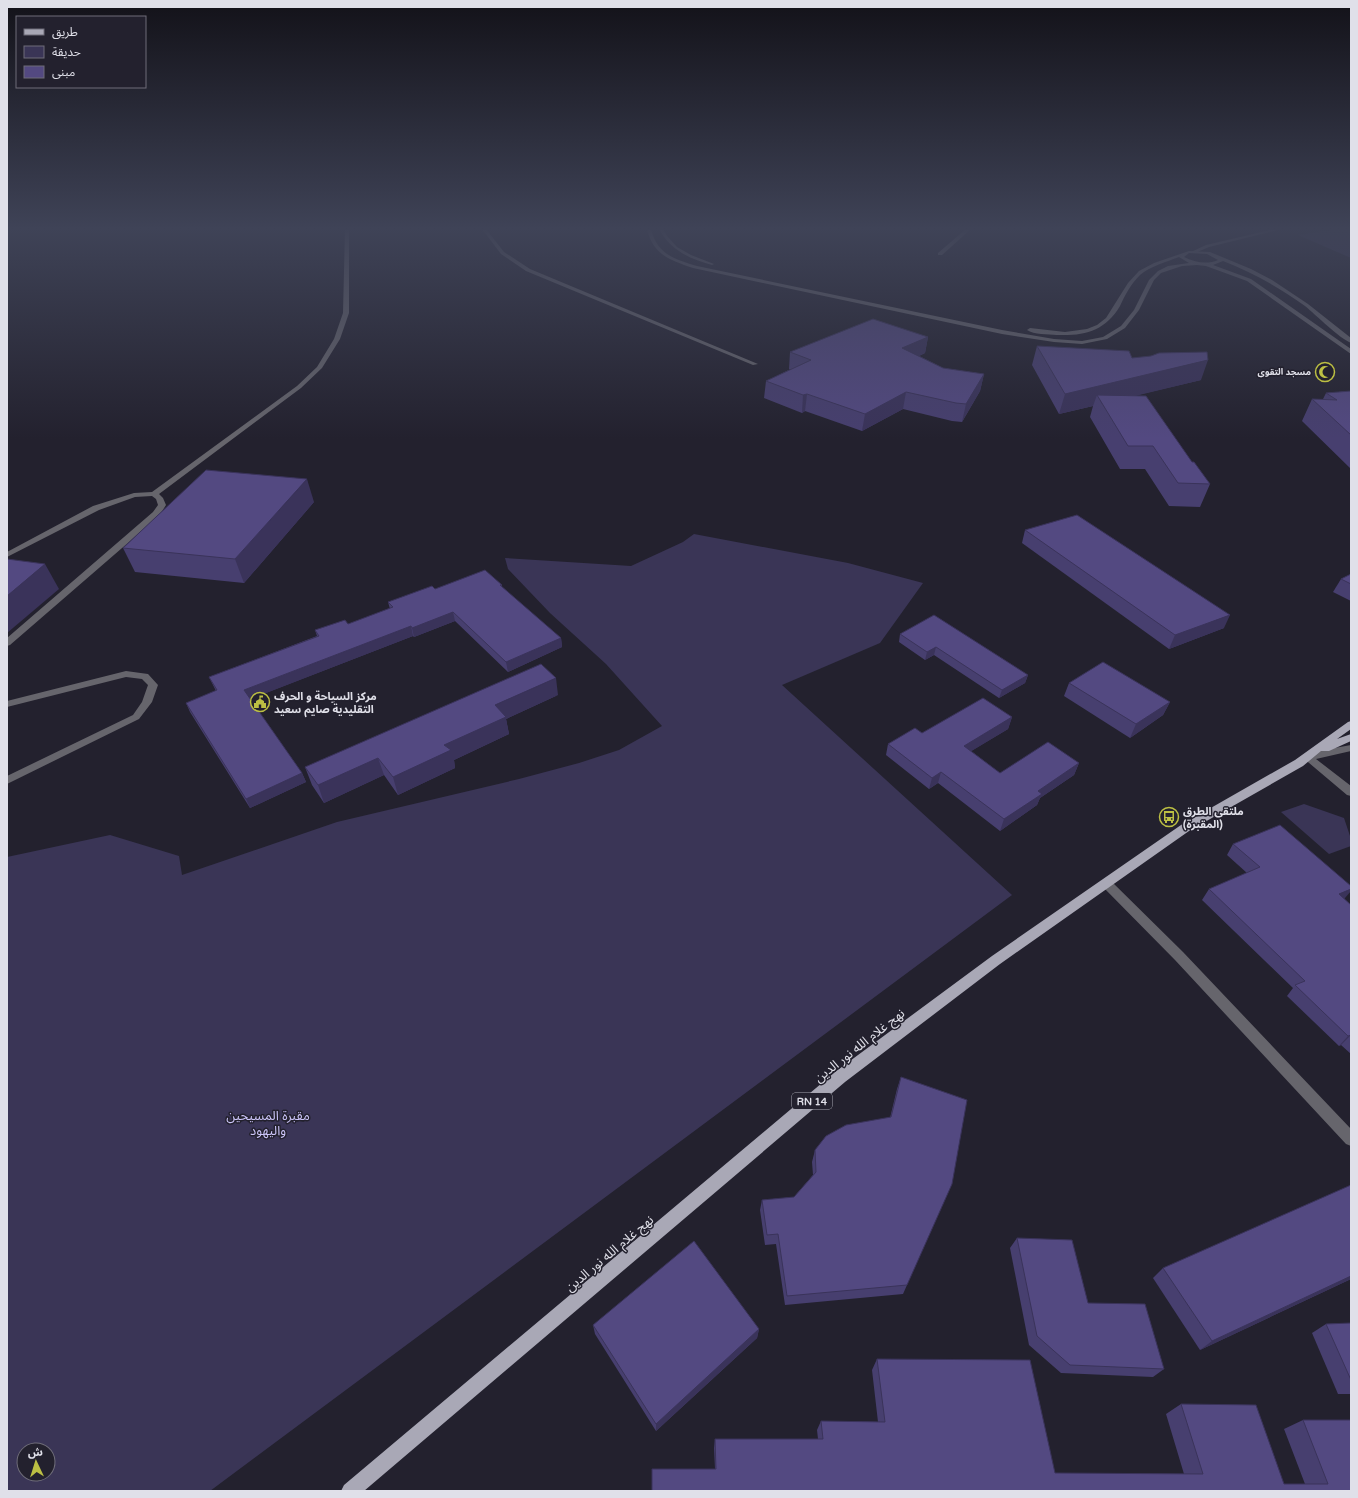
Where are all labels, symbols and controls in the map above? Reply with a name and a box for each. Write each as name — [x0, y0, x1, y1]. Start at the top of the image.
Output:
legend — [16, 16, 146, 88]
text: طريق — [52, 25, 78, 40]
text: حديقة — [52, 45, 81, 59]
text: مبنى — [52, 65, 75, 79]
mosque icon: مسجد التقوى — [1314, 361, 1336, 383]
place label: مسجد التقوى — [1258, 367, 1311, 378]
place label: مركز السياحة و الحرف التقليدية صايم سعيد — [274, 690, 377, 718]
public building icon: مركز السياحة و الحرف التقليدية صايم سعيد — [249, 691, 271, 713]
place label: ملتقى الطرق (المقبرة) — [1183, 805, 1244, 831]
bus stop icon: ملتقى الطرق (المقبرة) — [1158, 806, 1180, 828]
street label: نهج غلام الله نور الدين — [811, 1005, 909, 1088]
road number: RN 14 — [792, 1093, 832, 1109]
park label: مقبرة المسيحين واليهود — [226, 1108, 310, 1139]
street label: نهج غلام الله نور الدين — [562, 1212, 658, 1297]
north arrow — [16, 1442, 56, 1482]
text: ش — [27, 1446, 43, 1460]

